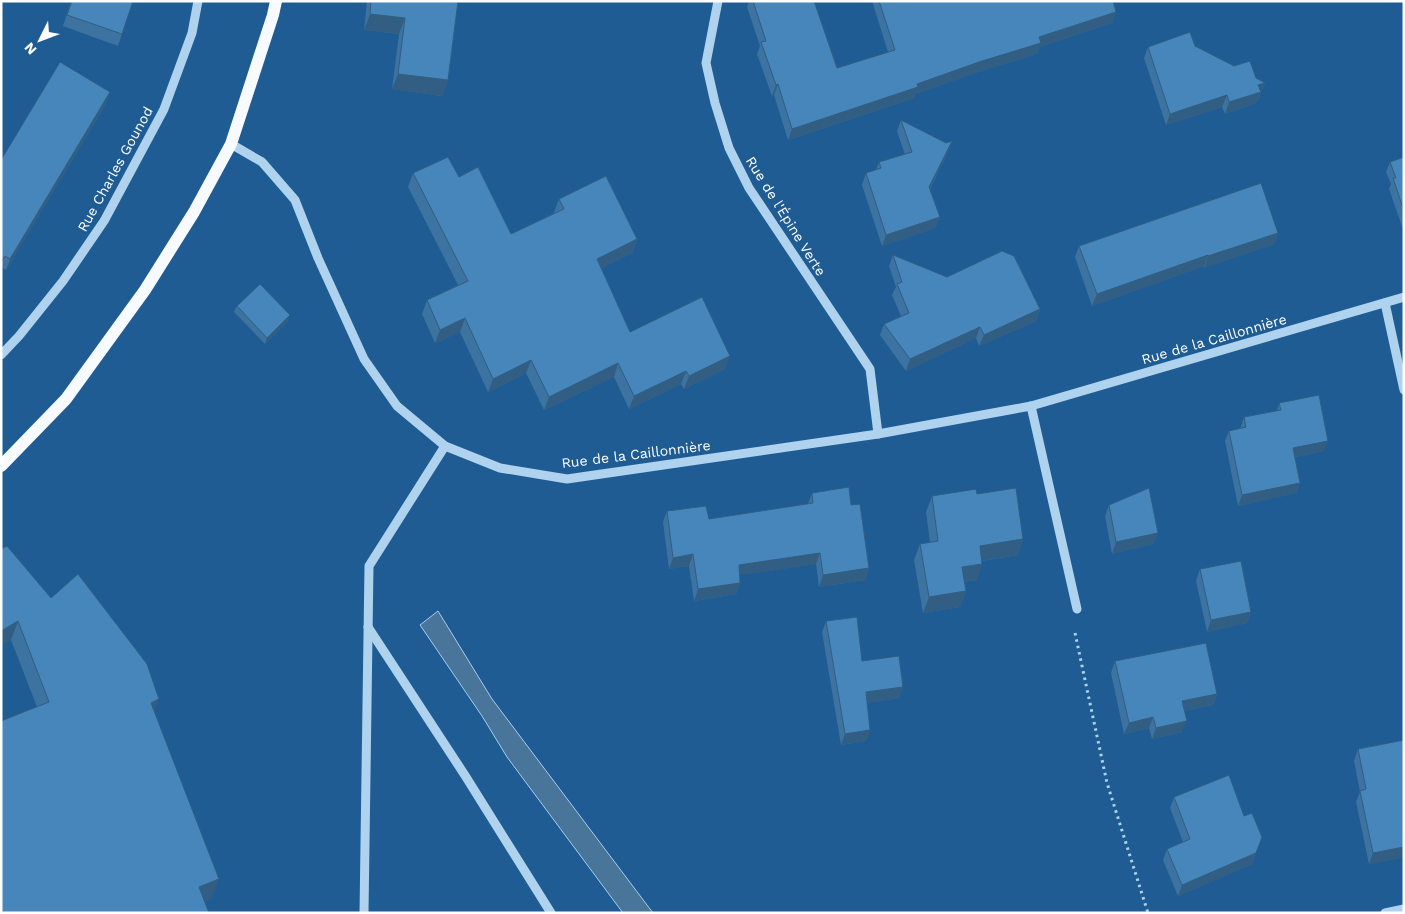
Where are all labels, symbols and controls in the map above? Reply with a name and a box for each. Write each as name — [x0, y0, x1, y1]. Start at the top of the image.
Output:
north arrow — [15, 15, 65, 65]
text: N — [21, 39, 40, 58]
street label: Rue Charles Gounod — [74, 104, 156, 234]
street label: Rue de l'Épine Verte — [743, 153, 829, 279]
street label: Rue de la Caillonnière — [1140, 311, 1288, 367]
street label: Rue de la Caillonnière — [561, 437, 711, 471]

